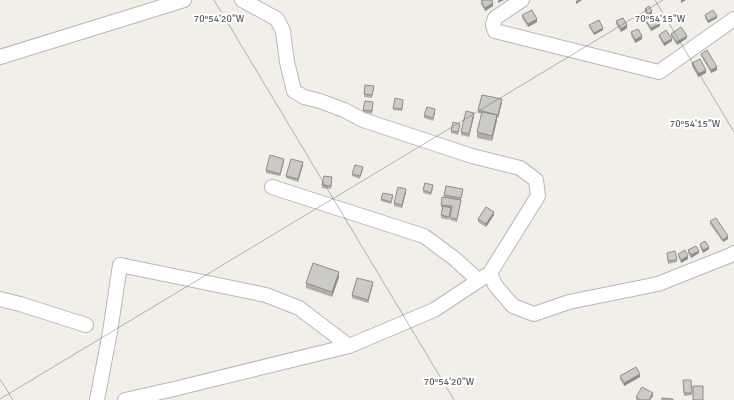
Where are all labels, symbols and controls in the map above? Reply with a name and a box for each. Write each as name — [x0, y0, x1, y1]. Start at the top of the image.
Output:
text: 70°54'20"W — [194, 13, 245, 25]
text: 70°54'15"W — [635, 13, 686, 25]
text: 70°54'15"W — [670, 118, 721, 130]
text: 70°54'20"W — [424, 376, 475, 388]

